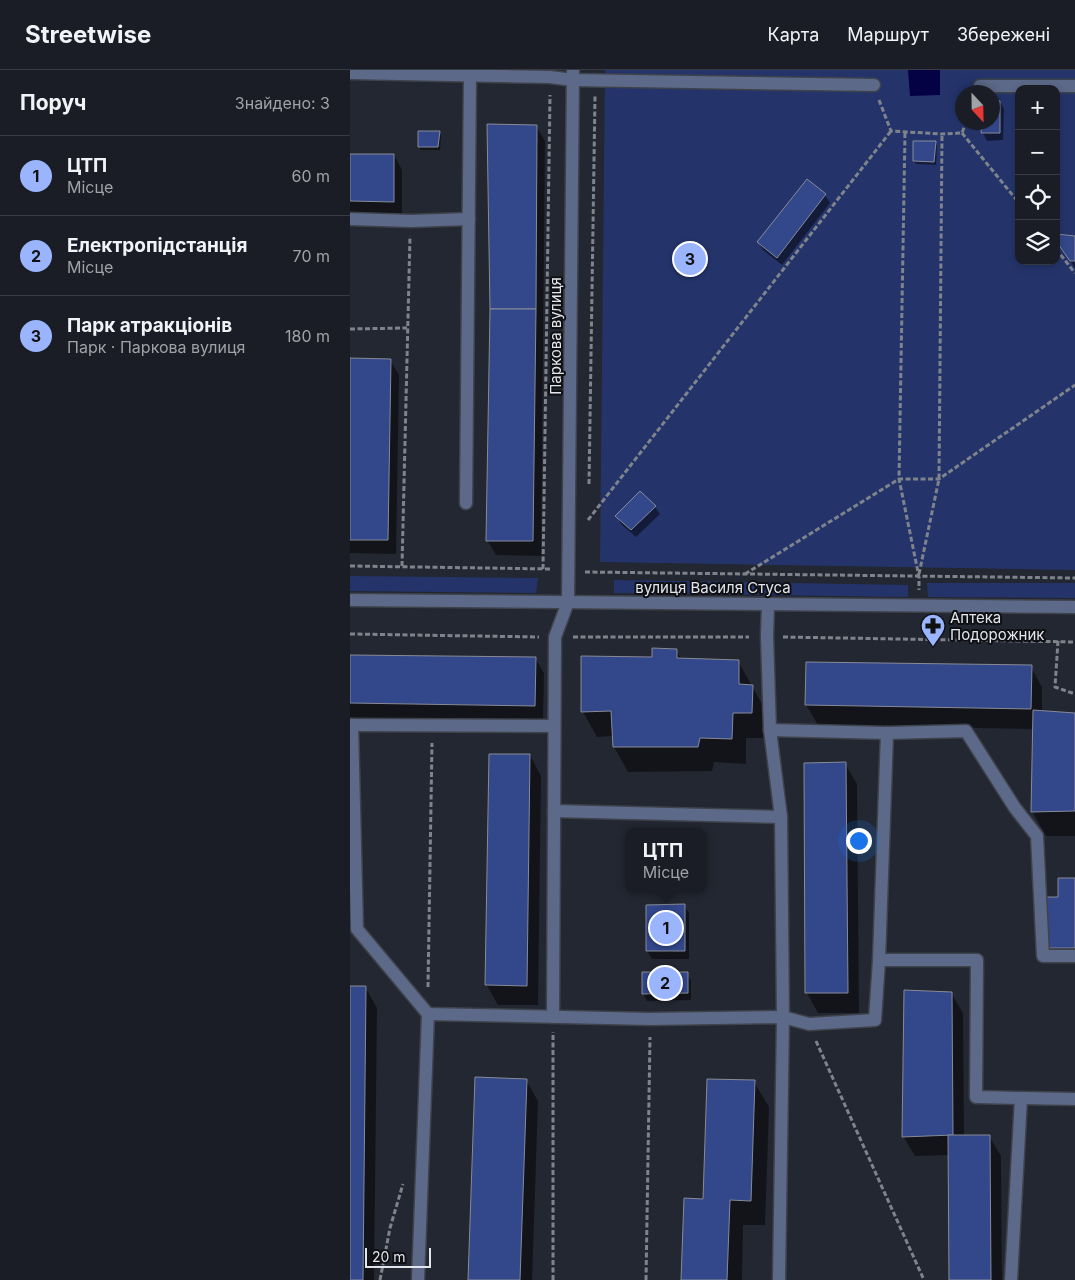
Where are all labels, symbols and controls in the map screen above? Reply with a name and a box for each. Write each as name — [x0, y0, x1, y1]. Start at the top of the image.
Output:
text: Streetwise — [25, 20, 151, 49]
text: Карта — [768, 24, 819, 45]
text: Маршрут — [847, 24, 929, 45]
text: Збережені — [957, 24, 1050, 45]
north arrow — [955, 85, 1000, 130]
map controls — [1015, 85, 1060, 265]
button: + — [1015, 85, 1060, 130]
text: Поруч — [20, 90, 87, 115]
text: Знайдено: 3 — [235, 93, 330, 113]
button: − — [1015, 130, 1060, 175]
text: ЦТП — [67, 154, 107, 177]
text: 1 — [33, 166, 39, 186]
text: 60 m — [291, 166, 330, 186]
button: locate — [1015, 175, 1060, 220]
text: Місце — [67, 177, 113, 197]
button: layers — [1015, 220, 1060, 265]
text: Електропідстанція — [67, 234, 247, 257]
pin: 3 — [674, 240, 706, 278]
text: 2 — [31, 246, 41, 266]
text: 70 m — [293, 246, 330, 266]
text: Місце — [67, 257, 113, 277]
street label: Паркова вулиця — [546, 277, 565, 395]
text: Парк атракціонів — [67, 314, 232, 337]
text: 3 — [31, 326, 41, 346]
text: 180 m — [285, 326, 330, 346]
text: Парк · Паркова вулиця — [67, 337, 245, 357]
street label: вулиця Василя Стуса — [635, 578, 791, 597]
place label: Аптека Подорожник — [950, 608, 1044, 644]
pharmacy icon: Аптека Подорожник — [920, 613, 946, 647]
popup — [625, 828, 707, 893]
your location — [846, 828, 872, 854]
text: ЦТП — [643, 839, 683, 862]
text: Місце — [643, 862, 689, 882]
pin: 1 — [650, 909, 682, 947]
pin: 2 — [649, 964, 681, 1002]
scale bar — [365, 1245, 431, 1268]
text: 20 m — [372, 1248, 406, 1265]

